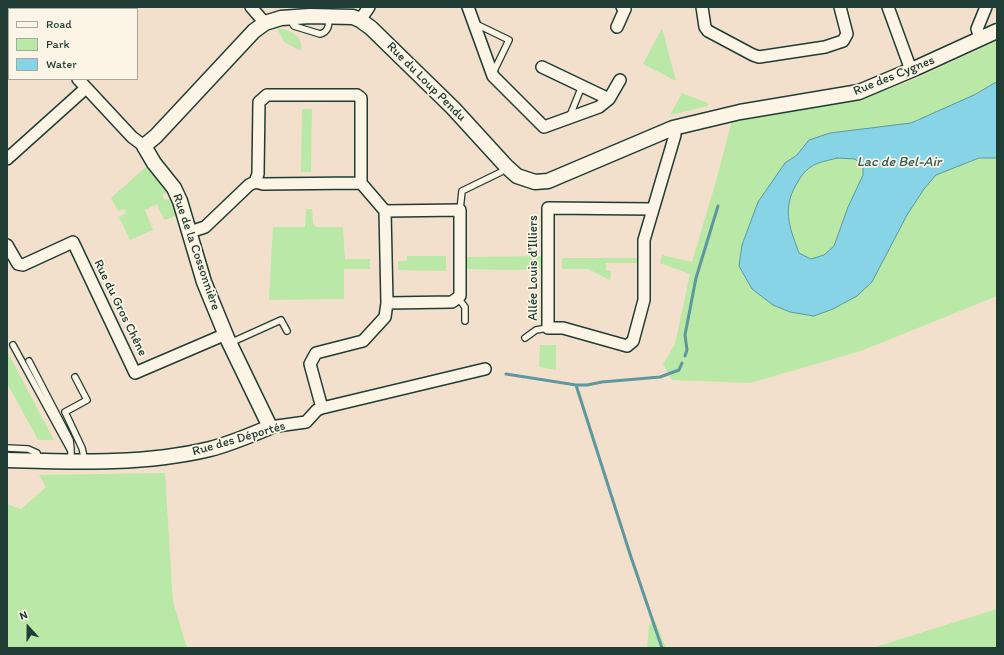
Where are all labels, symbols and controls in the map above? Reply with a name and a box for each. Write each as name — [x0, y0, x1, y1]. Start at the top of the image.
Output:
legend — [8, 8, 138, 80]
text: Road — [46, 17, 72, 31]
text: Park — [46, 37, 70, 51]
street label: Rue du Loup Pendu — [383, 39, 469, 125]
street label: Rue des Cygnes — [851, 53, 937, 99]
text: Water — [46, 57, 77, 71]
water label: Lac de Bel-Air — [857, 154, 941, 170]
street label: Rue de la Cossonnière — [169, 192, 223, 312]
street label: Allée Louis d'Illiers — [526, 215, 542, 321]
street label: Rue du Gros Chêne — [90, 257, 150, 359]
street label: Rue des Déportés — [191, 418, 287, 460]
north arrow — [8, 607, 48, 647]
text: N — [18, 608, 29, 623]

